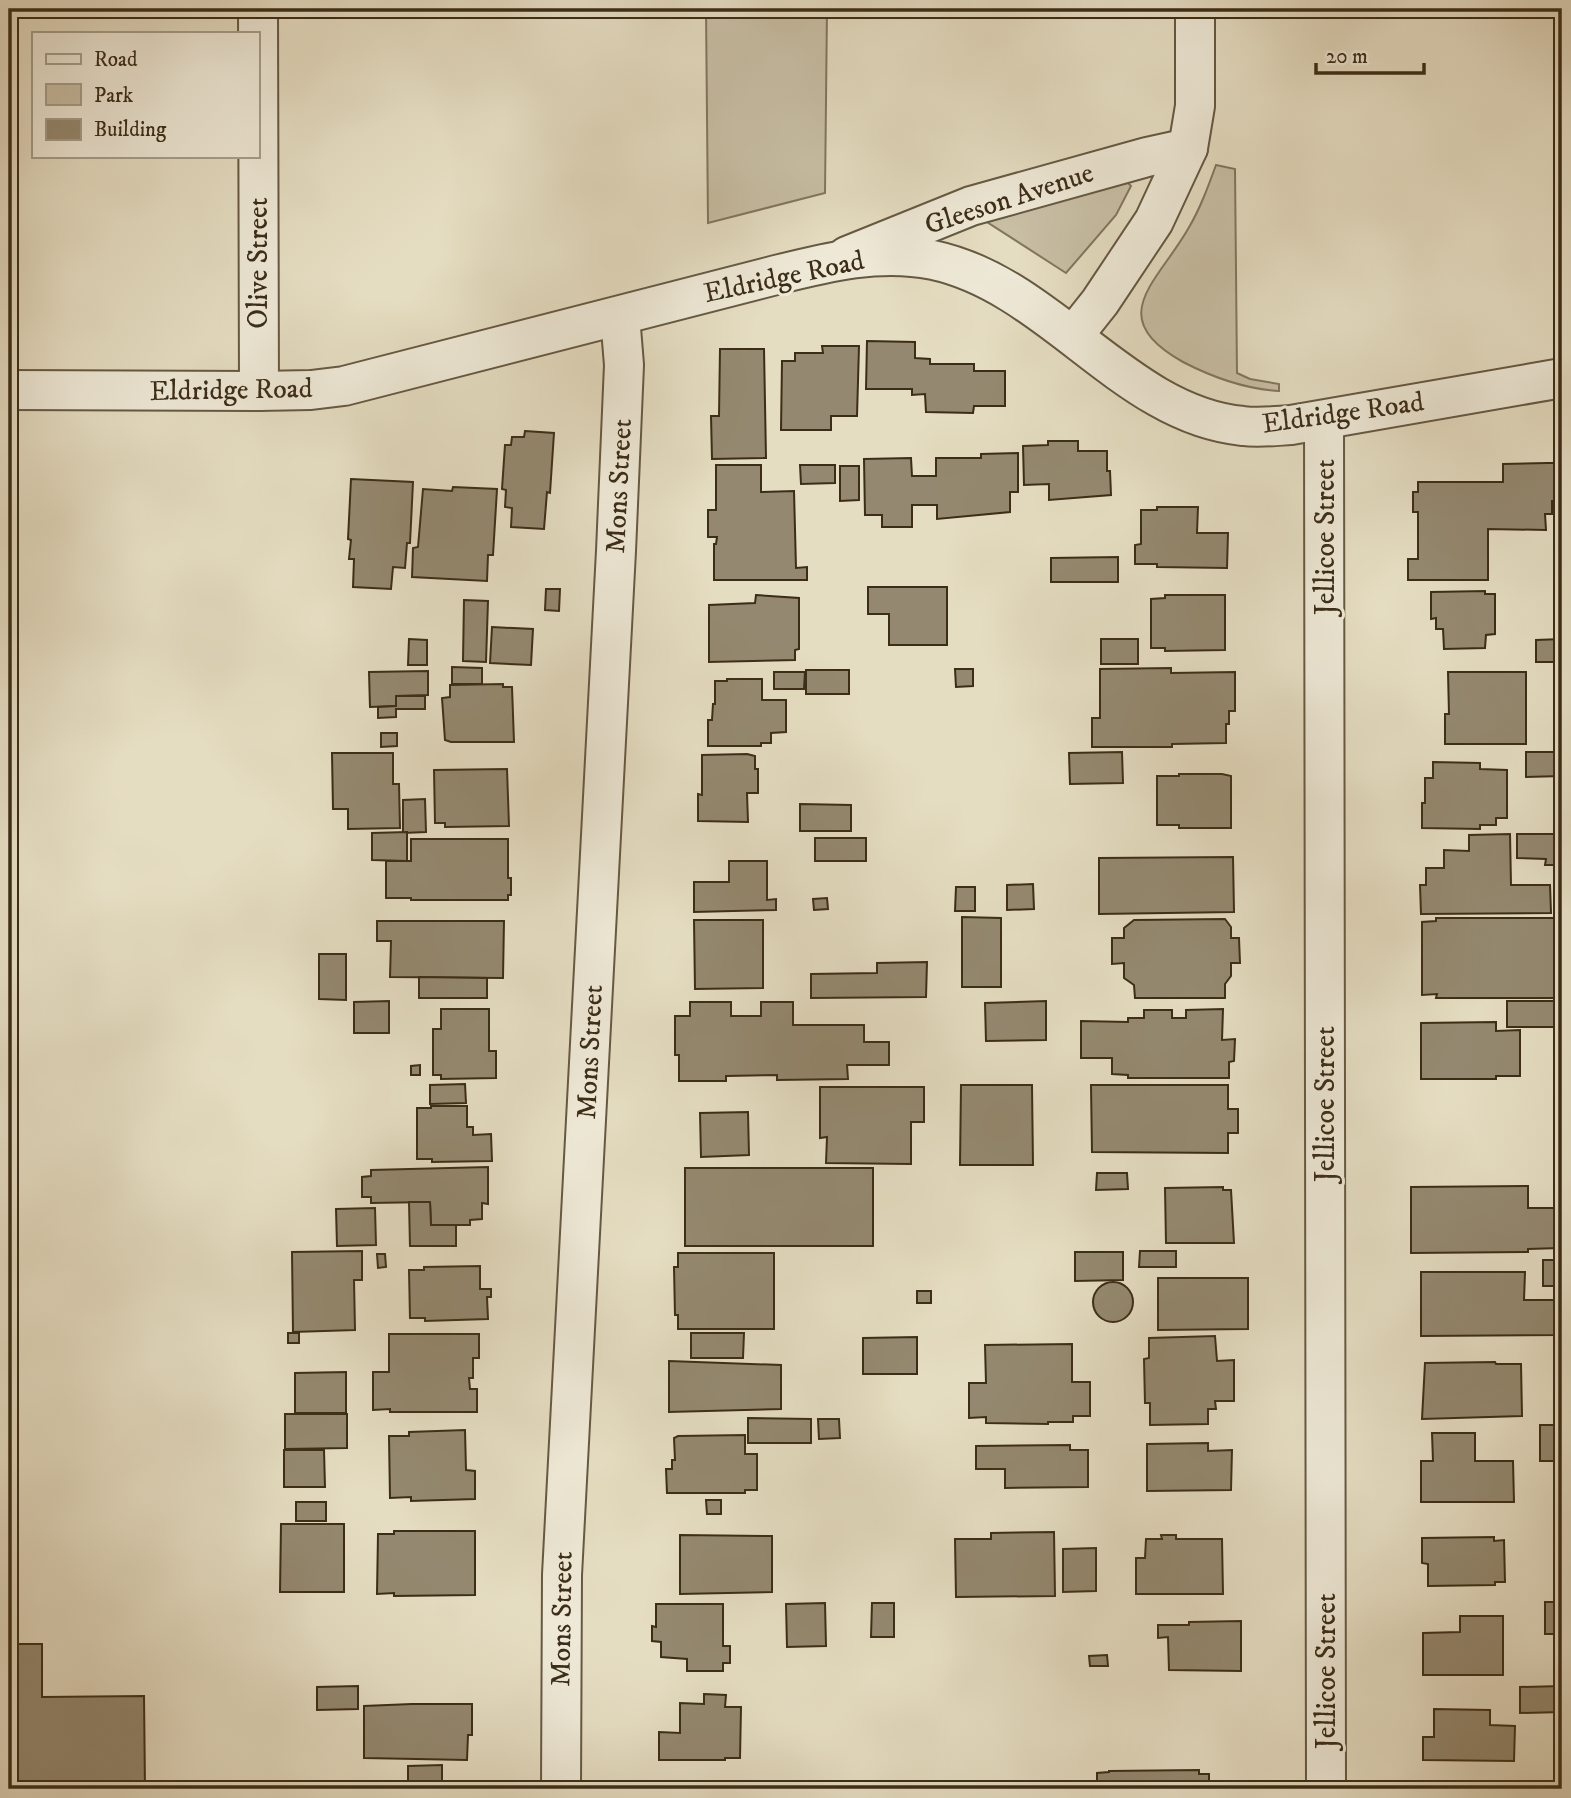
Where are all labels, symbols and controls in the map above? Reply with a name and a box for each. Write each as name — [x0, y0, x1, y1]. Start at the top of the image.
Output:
legend — [32, 32, 259, 158]
scale bar — [1316, 32, 1424, 76]
text: 20 m — [1326, 44, 1368, 70]
text: Road — [94, 47, 138, 73]
text: Park — [94, 83, 134, 109]
text: Building — [94, 117, 167, 143]
street label: Gleeson Avenue — [920, 155, 1098, 243]
street label: Olive Street — [241, 197, 276, 329]
street label: Eldridge Road — [701, 243, 867, 311]
street label: Eldridge Road — [149, 371, 313, 409]
street label: Eldridge Road — [1260, 384, 1426, 442]
street label: Mons Street — [598, 418, 640, 554]
street label: Jellicoe Street — [1308, 459, 1343, 618]
street label: Mons Street — [569, 984, 611, 1120]
street label: Jellicoe Street — [1308, 1026, 1343, 1185]
street label: Mons Street — [543, 1551, 581, 1687]
street label: Jellicoe Street — [1309, 1593, 1344, 1752]

